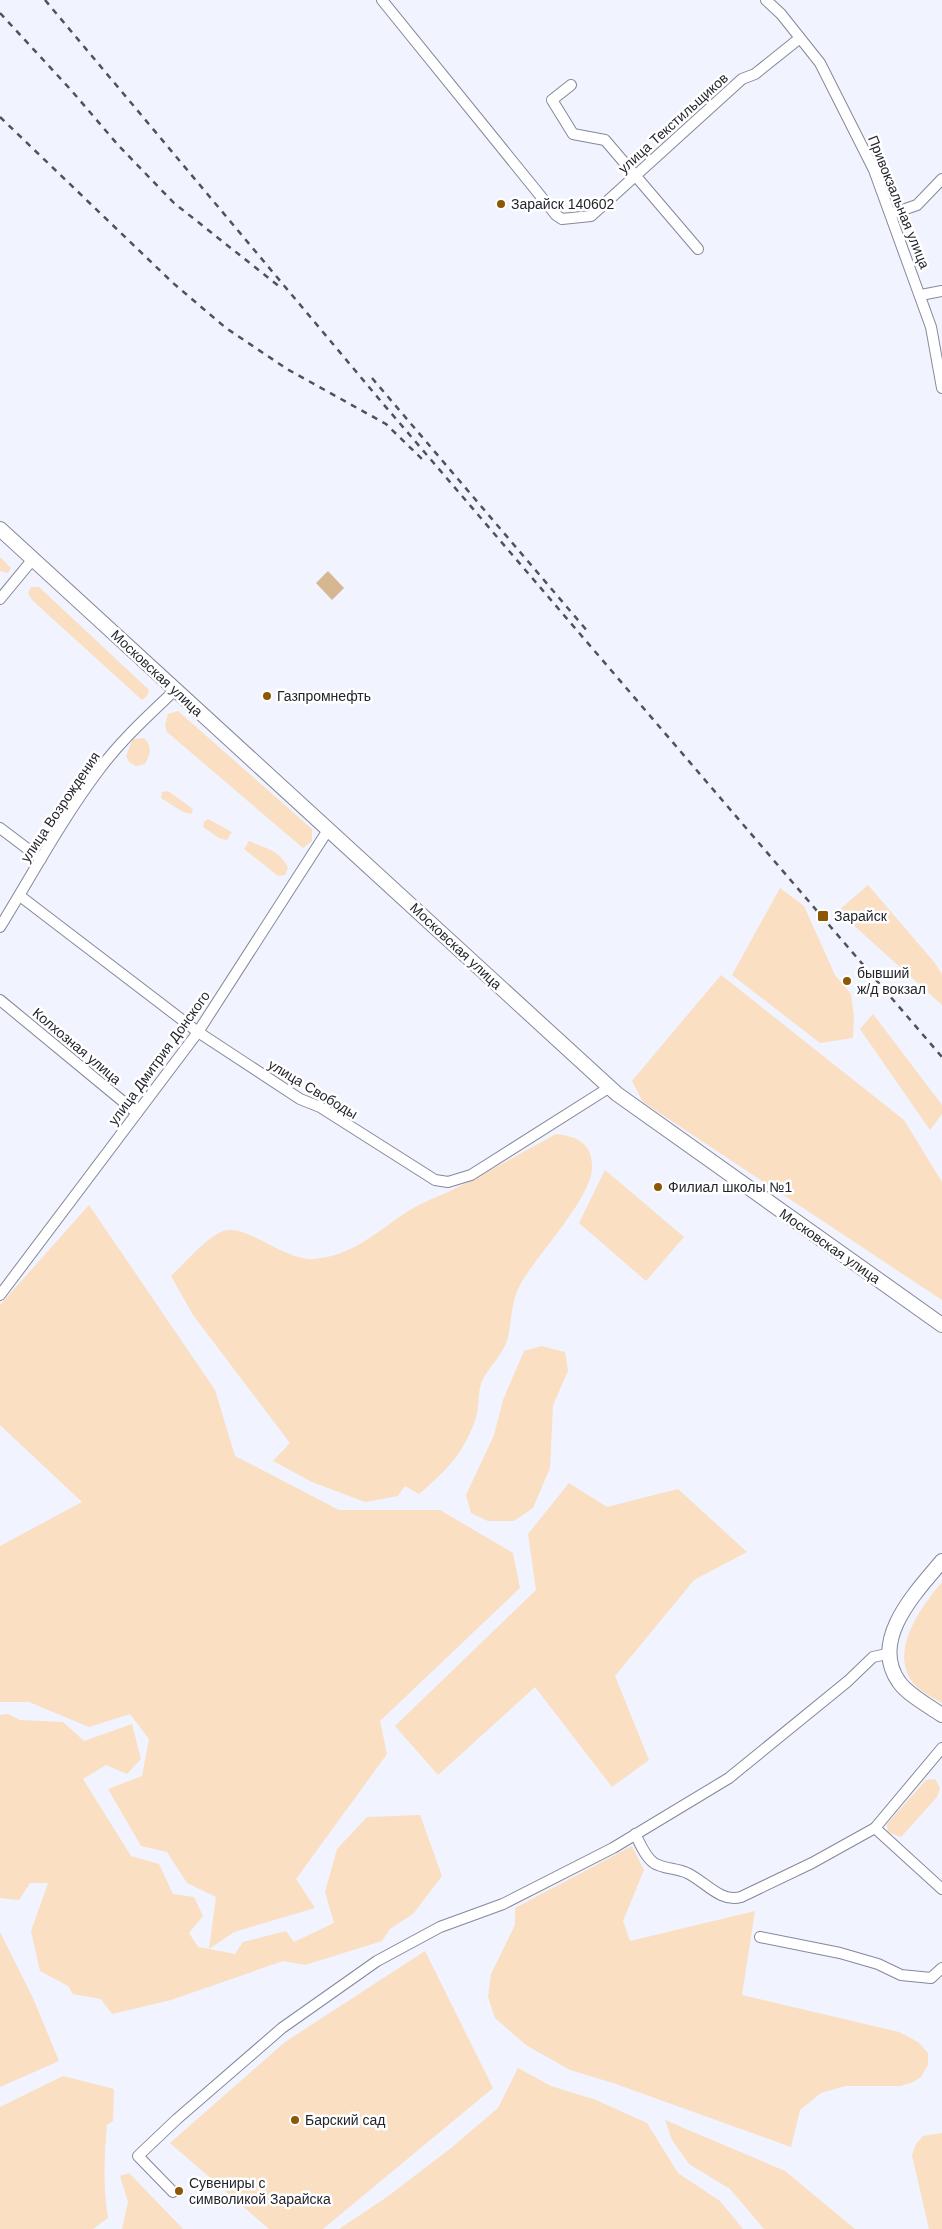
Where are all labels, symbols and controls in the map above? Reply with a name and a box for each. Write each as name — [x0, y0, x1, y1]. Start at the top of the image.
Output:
street label: улица Текстильщиков — [615, 70, 731, 176]
street label: Привокзальная улица — [865, 133, 933, 271]
place label: Зарайск 140602 — [511, 196, 615, 212]
marker: Зарайск 140602 — [495, 198, 507, 210]
street label: Московская улица — [108, 627, 206, 720]
place label: Газпромнефть — [277, 688, 371, 704]
marker: Газпромнефть — [261, 690, 273, 702]
street label: улица Возрождения — [17, 749, 103, 865]
street label: Московская улица — [407, 900, 505, 993]
place label: Зарайск — [834, 908, 888, 924]
marker: Зарайск — [816, 909, 830, 923]
place label: бывший ж/д вокзал — [857, 965, 926, 997]
marker: бывший ж/д вокзал — [841, 975, 853, 987]
street label: улица Дмитрия Донского — [105, 988, 213, 1128]
street label: Колхозная улица — [30, 1004, 125, 1088]
street label: улица Свободы — [265, 1056, 361, 1122]
place label: Филиал школы №1 — [668, 1179, 792, 1195]
marker: Филиал школы №1 — [652, 1181, 664, 1193]
street label: Московская улица — [777, 1205, 884, 1287]
place label: Барский сад — [305, 2112, 385, 2128]
marker: Барский сад — [289, 2114, 301, 2126]
place label: Сувениры с символикой Зарайска — [189, 2175, 331, 2207]
marker: Сувениры с символикой Зарайска — [173, 2185, 185, 2197]

